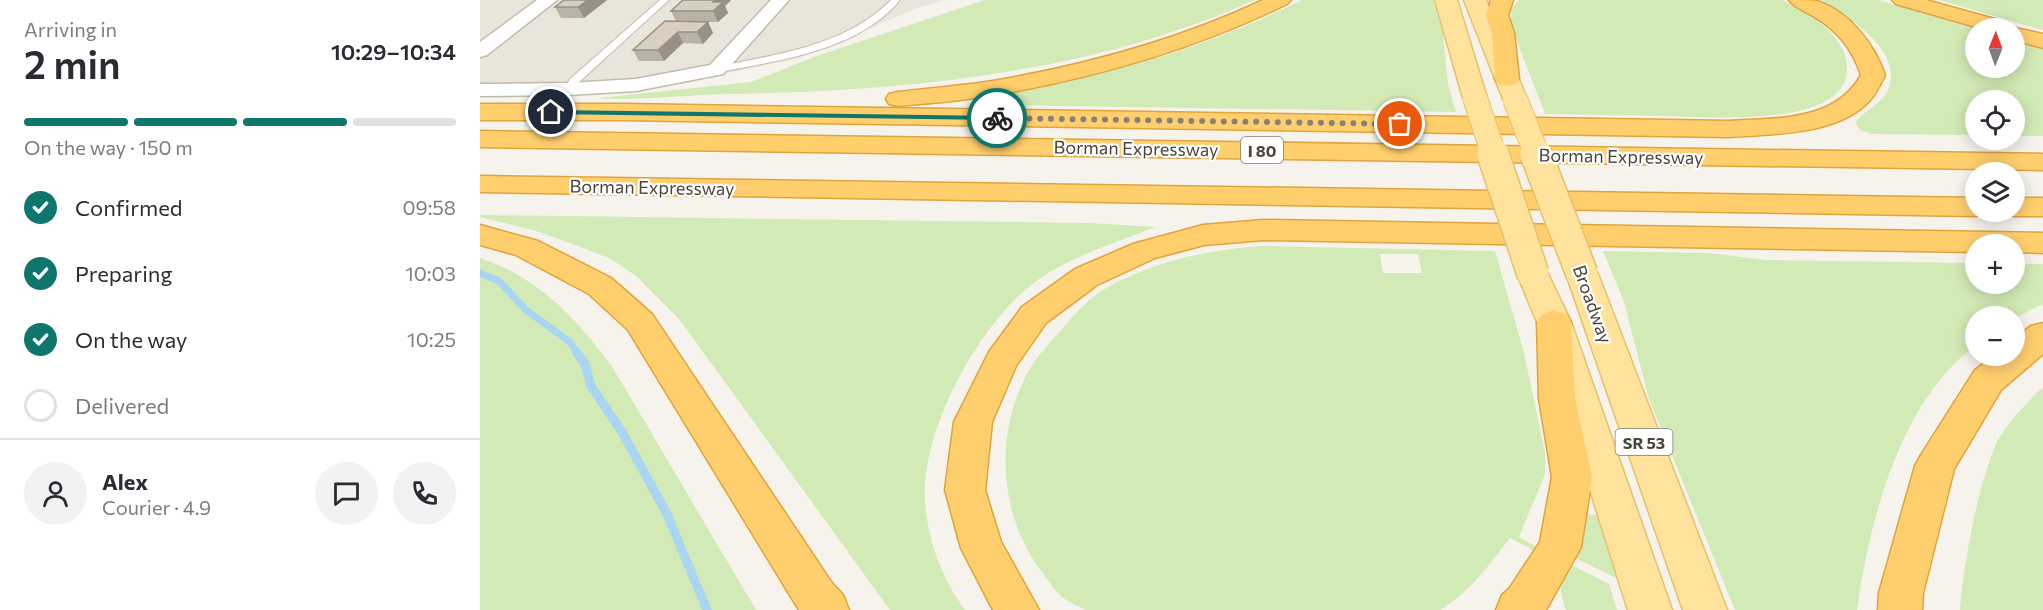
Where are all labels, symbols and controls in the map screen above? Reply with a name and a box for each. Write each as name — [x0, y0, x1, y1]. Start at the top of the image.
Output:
text: Arriving in — [24, 17, 117, 41]
north arrow — [1965, 18, 2025, 78]
map controls — [1965, 18, 2025, 366]
text: 10:29–10:34 — [331, 38, 456, 65]
text: 2 min — [24, 39, 121, 87]
pin — [525, 86, 576, 137]
courier — [967, 88, 1027, 148]
button: locate — [1965, 90, 2025, 150]
icon: home — [534, 95, 567, 128]
pin — [1374, 98, 1425, 149]
icon: bike — [981, 102, 1014, 135]
icon: bag — [1383, 107, 1416, 140]
text: On the way · 150 m — [24, 135, 193, 159]
street label: Borman Expressway — [1053, 136, 1219, 160]
road number: I 80 — [1241, 137, 1283, 163]
street label: Borman Expressway — [1538, 144, 1704, 168]
button: layers — [1965, 162, 2025, 222]
street label: Borman Expressway — [569, 175, 735, 199]
icon: check — [24, 191, 57, 224]
text: Confirmed — [75, 194, 182, 221]
text: 09:58 — [402, 195, 456, 219]
button: + — [1965, 234, 2025, 294]
icon: check — [24, 257, 57, 290]
text: Preparing — [75, 260, 172, 287]
text: 10:03 — [405, 261, 456, 285]
street label: Broadway — [1569, 262, 1617, 346]
button: − — [1965, 306, 2025, 366]
icon: check — [24, 323, 57, 356]
text: On the way — [75, 326, 187, 353]
text: 10:25 — [407, 327, 456, 351]
text: Delivered — [75, 392, 169, 419]
road number: SR 53 — [1616, 429, 1672, 455]
button: person — [24, 462, 87, 525]
button: chat — [315, 462, 378, 525]
button: phone — [393, 462, 456, 525]
text: Alex — [102, 468, 148, 495]
text: Courier · 4.9 — [102, 495, 211, 519]

